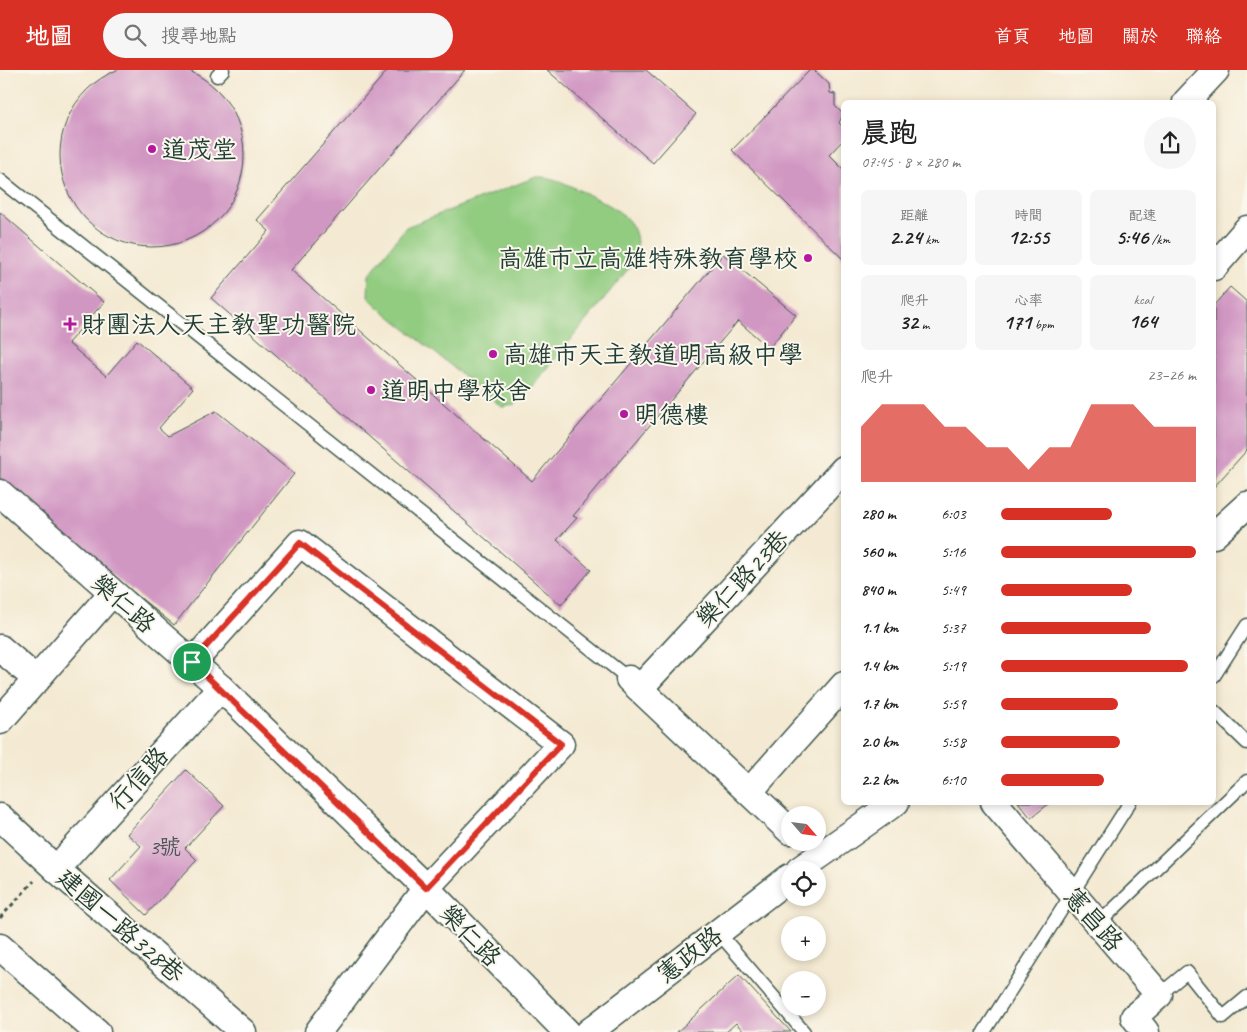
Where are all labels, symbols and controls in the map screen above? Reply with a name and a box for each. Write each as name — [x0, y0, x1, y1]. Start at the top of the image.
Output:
search box — [103, 13, 453, 58]
text: 地圖 — [25, 21, 73, 51]
icon: search — [121, 21, 149, 49]
text: 搜尋地點 — [161, 24, 237, 48]
text: 首頁 — [994, 25, 1030, 47]
text: 地圖 — [1058, 25, 1094, 47]
text: 關於 — [1122, 25, 1158, 47]
text: 聯絡 — [1186, 25, 1222, 47]
text: 晨跑 — [861, 115, 917, 150]
button: share — [1144, 117, 1196, 169]
place label: 道茂堂 — [162, 134, 237, 166]
marker: 道茂堂 — [146, 143, 158, 155]
text: 07:45 · 8 × 280 m — [861, 152, 960, 172]
text: 距離 — [900, 207, 928, 224]
text: 時間 — [1014, 207, 1042, 224]
text: 配速 — [1129, 207, 1157, 224]
text: 2.24 — [889, 224, 922, 250]
text: 12:55 — [1008, 224, 1049, 250]
text: 5:46 — [1116, 224, 1148, 250]
text: km — [922, 231, 939, 248]
text: /km — [1148, 231, 1170, 248]
place label: 高雄市立高雄特殊教育學校 — [498, 243, 798, 275]
marker: 高雄市立高雄特殊教育學校 — [802, 252, 814, 264]
text: kcal — [1134, 291, 1152, 308]
text: 爬升 — [900, 292, 928, 309]
text: 心率 — [1014, 292, 1042, 309]
text: 164 — [1128, 308, 1157, 334]
place label: 財團法人天主教聖功醫院 — [81, 309, 356, 341]
text: 32 — [899, 309, 918, 335]
text: 171 — [1003, 309, 1031, 335]
text: m — [918, 316, 929, 333]
text: bpm — [1031, 316, 1054, 333]
marker: 財團法人天主教聖功醫院 — [63, 317, 77, 331]
place label: 高雄市天主教道明高級中學 — [503, 339, 803, 371]
marker: 高雄市天主教道明高級中學 — [487, 348, 499, 360]
text: 23–26 m — [1147, 365, 1196, 385]
text: 爬升 — [861, 367, 893, 387]
place label: 道明中學校舍 — [381, 375, 531, 407]
marker: 道明中學校舍 — [365, 384, 377, 396]
place label: 明德樓 — [634, 399, 709, 431]
marker: 明德樓 — [618, 408, 630, 420]
text: 280 m — [861, 504, 896, 524]
text: 6:03 — [941, 504, 966, 524]
street label: 樂仁路23巷 — [689, 523, 796, 634]
text: 560 m — [861, 542, 896, 562]
text: 5:16 — [941, 542, 966, 562]
street label: 樂仁路 — [85, 567, 162, 640]
text: 840 m — [861, 580, 896, 600]
text: 5:49 — [941, 580, 966, 600]
text: 1.1 km — [861, 618, 898, 638]
text: 5:37 — [941, 618, 966, 638]
pin — [171, 641, 213, 683]
icon: arrive — [178, 648, 206, 676]
text: 1.4 km — [861, 656, 898, 676]
text: 5:19 — [941, 656, 966, 676]
text: 1.7 km — [861, 694, 898, 714]
text: 5:59 — [941, 694, 966, 714]
text: 2.0 km — [861, 732, 898, 752]
text: 5:58 — [941, 732, 966, 752]
street label: 行信路 — [102, 740, 176, 817]
text: 2.2 km — [861, 770, 898, 790]
text: 6:10 — [941, 770, 966, 790]
north arrow — [781, 806, 826, 851]
map controls — [781, 806, 826, 1016]
house number: 3號 — [149, 833, 181, 861]
button: locate — [781, 861, 826, 906]
street label: 建國一路328巷 — [50, 862, 191, 990]
street label: 憲昌路 — [1057, 881, 1130, 958]
street label: 樂仁路 — [433, 898, 508, 974]
button: + — [781, 916, 826, 961]
street label: 憲政路 — [650, 919, 729, 990]
button: − — [781, 971, 826, 1016]

